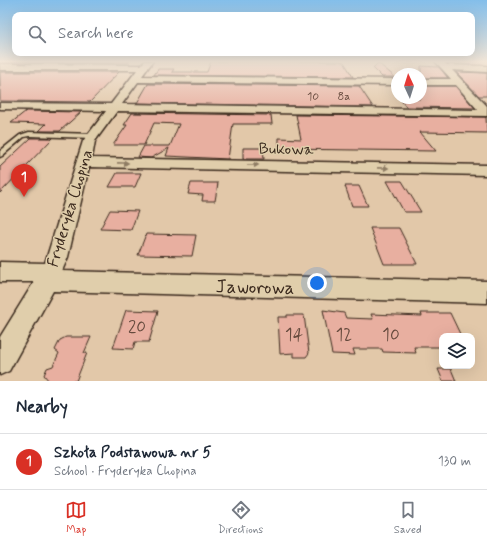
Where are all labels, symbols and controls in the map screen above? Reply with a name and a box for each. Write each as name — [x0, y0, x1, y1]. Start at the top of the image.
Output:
search box — [12, 12, 475, 56]
icon: search — [26, 23, 48, 45]
text: Search here — [58, 24, 134, 44]
north arrow — [391, 68, 427, 104]
house number: 10 — [307, 89, 319, 105]
house number: 8a — [338, 89, 350, 105]
street label: Bukowa — [258, 139, 314, 160]
street label: Fryderyka Chopina — [43, 147, 98, 270]
one-way arrow — [117, 160, 130, 166]
one-way arrow — [247, 162, 259, 169]
pin: 1 — [11, 164, 37, 197]
one-way arrow — [377, 165, 390, 171]
your location — [307, 273, 327, 293]
street label: Jaworowa — [215, 274, 295, 301]
house number: 20 — [128, 316, 146, 338]
house number: 14 — [285, 324, 303, 346]
house number: 12 — [336, 324, 352, 346]
house number: 10 — [382, 324, 400, 346]
map controls — [439, 333, 475, 369]
button: layers — [439, 333, 475, 369]
text: Nearby — [16, 396, 68, 418]
text: Szkoła Podstawowa nr 5 — [54, 443, 212, 463]
text: 1 — [26, 453, 32, 470]
text: 130 m — [438, 453, 471, 470]
text: School · Fryderyka Chopina — [54, 463, 197, 480]
tab: Map — [65, 499, 87, 537]
tab: Directions — [218, 499, 263, 537]
tab: Saved — [394, 499, 422, 537]

